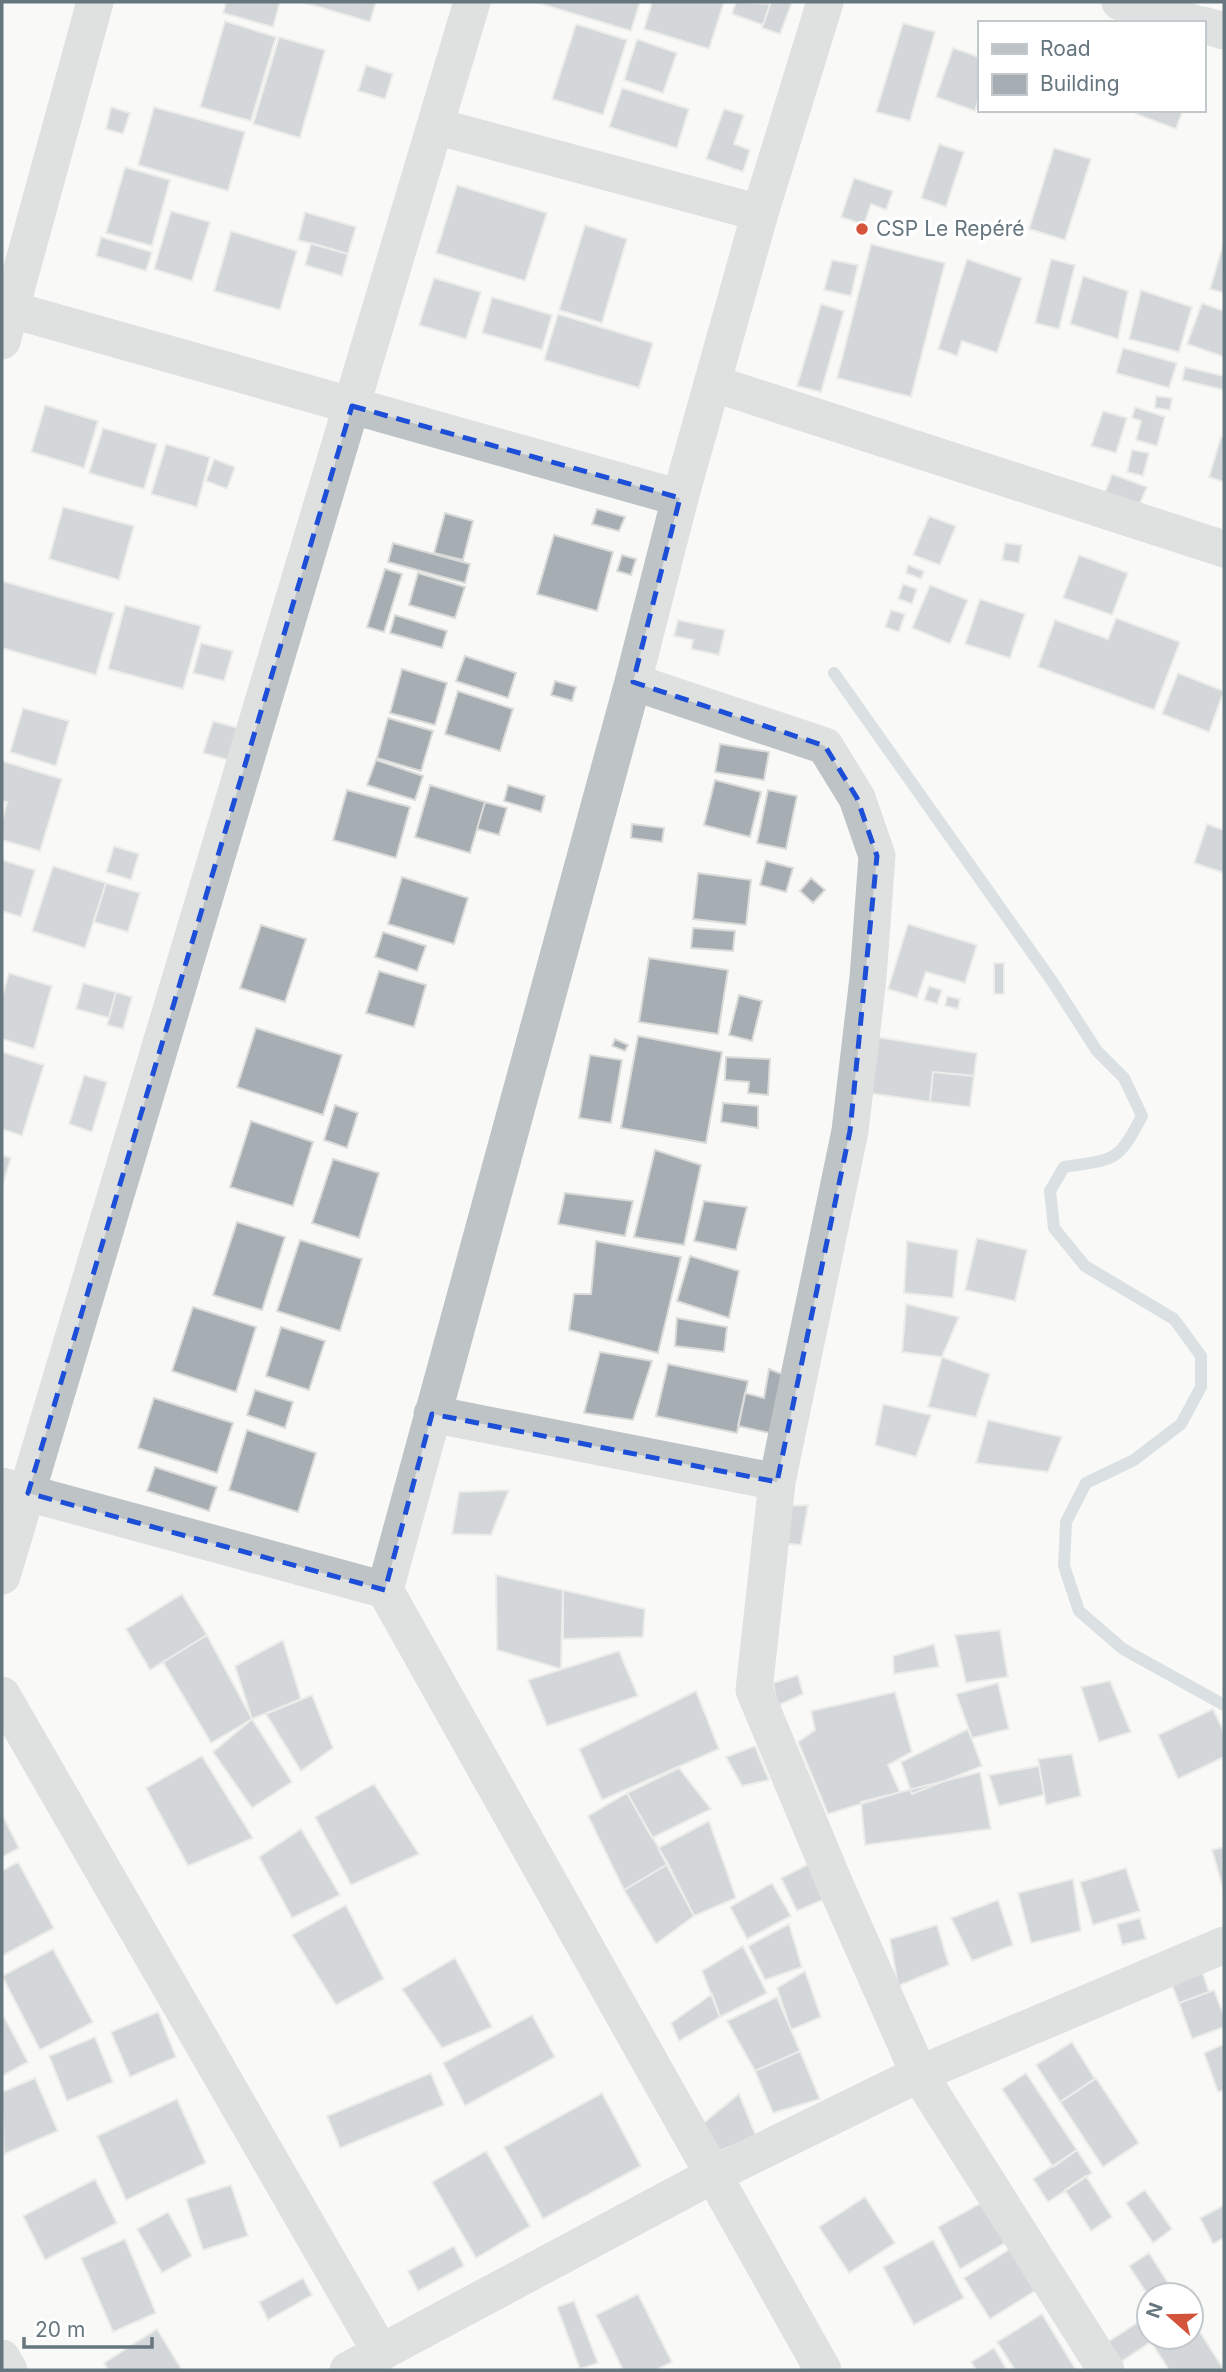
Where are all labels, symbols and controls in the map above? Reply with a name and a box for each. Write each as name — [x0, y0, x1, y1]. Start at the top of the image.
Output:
legend — [978, 21, 1205, 112]
text: Road — [1040, 36, 1091, 61]
text: Building — [1040, 71, 1120, 96]
place label: CSP Le Repéré — [876, 216, 1025, 241]
marker: CSP Le Repéré — [854, 221, 870, 237]
north arrow — [1135, 2281, 1205, 2351]
text: N — [1141, 2300, 1168, 2321]
scale bar — [24, 2306, 152, 2350]
text: 20 m — [35, 2317, 85, 2342]

